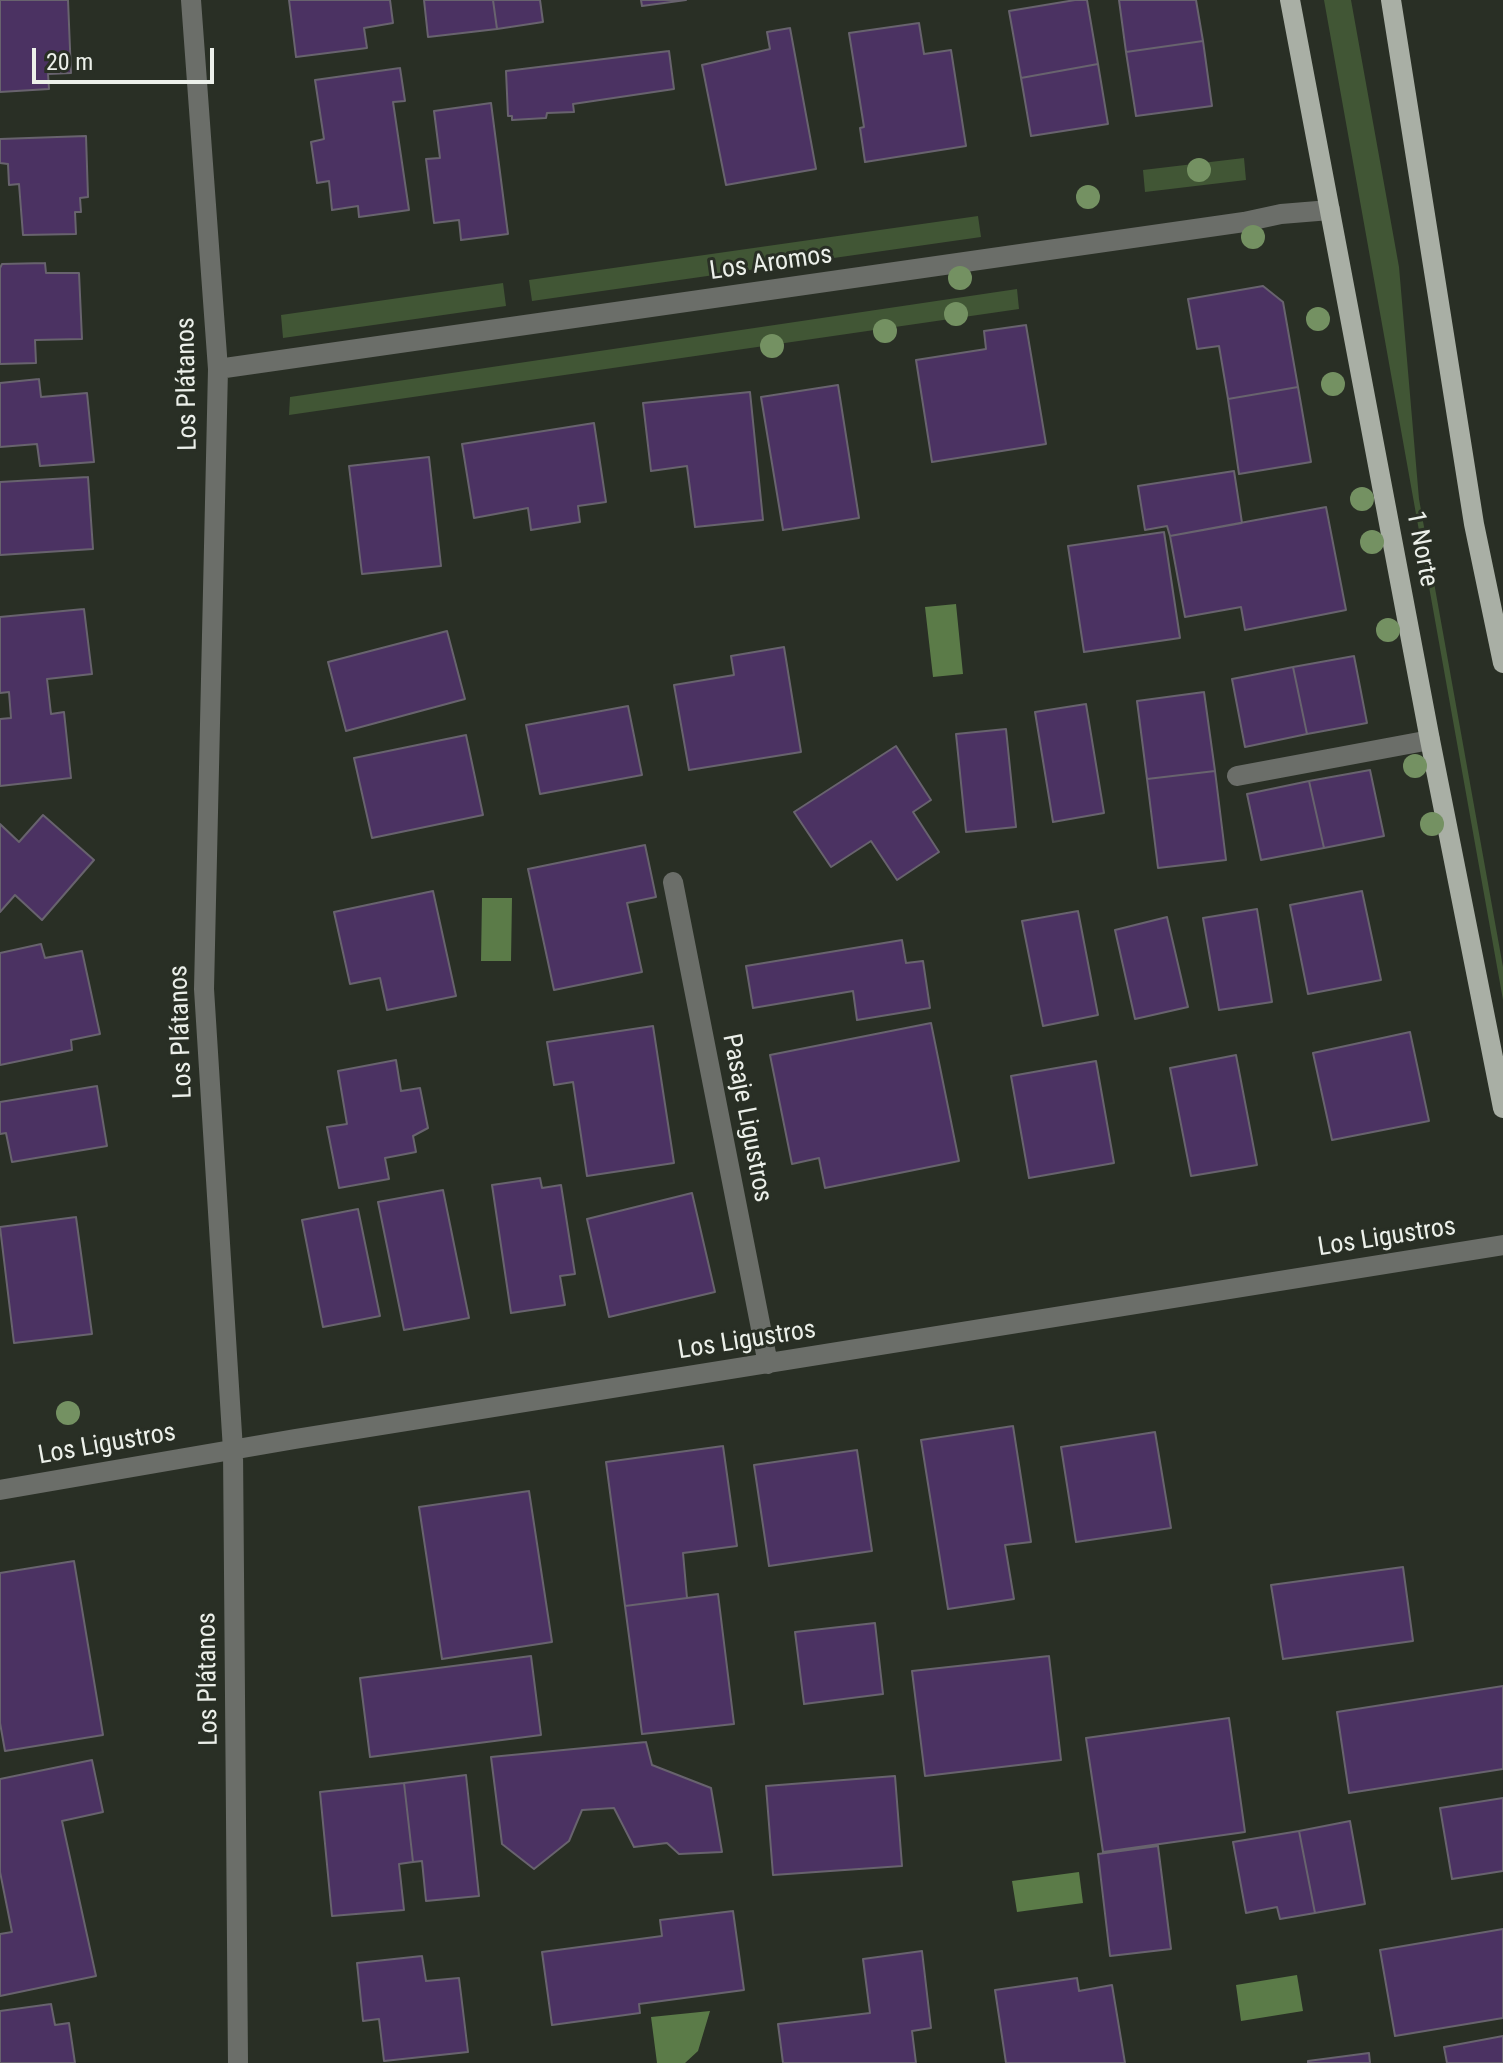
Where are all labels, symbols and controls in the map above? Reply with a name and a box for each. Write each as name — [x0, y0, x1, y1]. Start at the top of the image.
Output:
scale bar — [36, 32, 218, 82]
text: 20 m — [46, 48, 93, 76]
street label: Los Aromos — [708, 240, 834, 288]
street label: Los Plátanos — [171, 317, 205, 451]
street label: 1 Norte — [1398, 509, 1444, 589]
street label: Los Plátanos — [164, 965, 200, 1099]
street label: Pasaje Ligustros — [714, 1031, 778, 1205]
street label: Los Ligustros — [1316, 1212, 1458, 1264]
street label: Los Ligustros — [676, 1315, 818, 1367]
street label: Los Ligustros — [36, 1418, 178, 1472]
street label: Los Plátanos — [192, 1612, 226, 1746]

